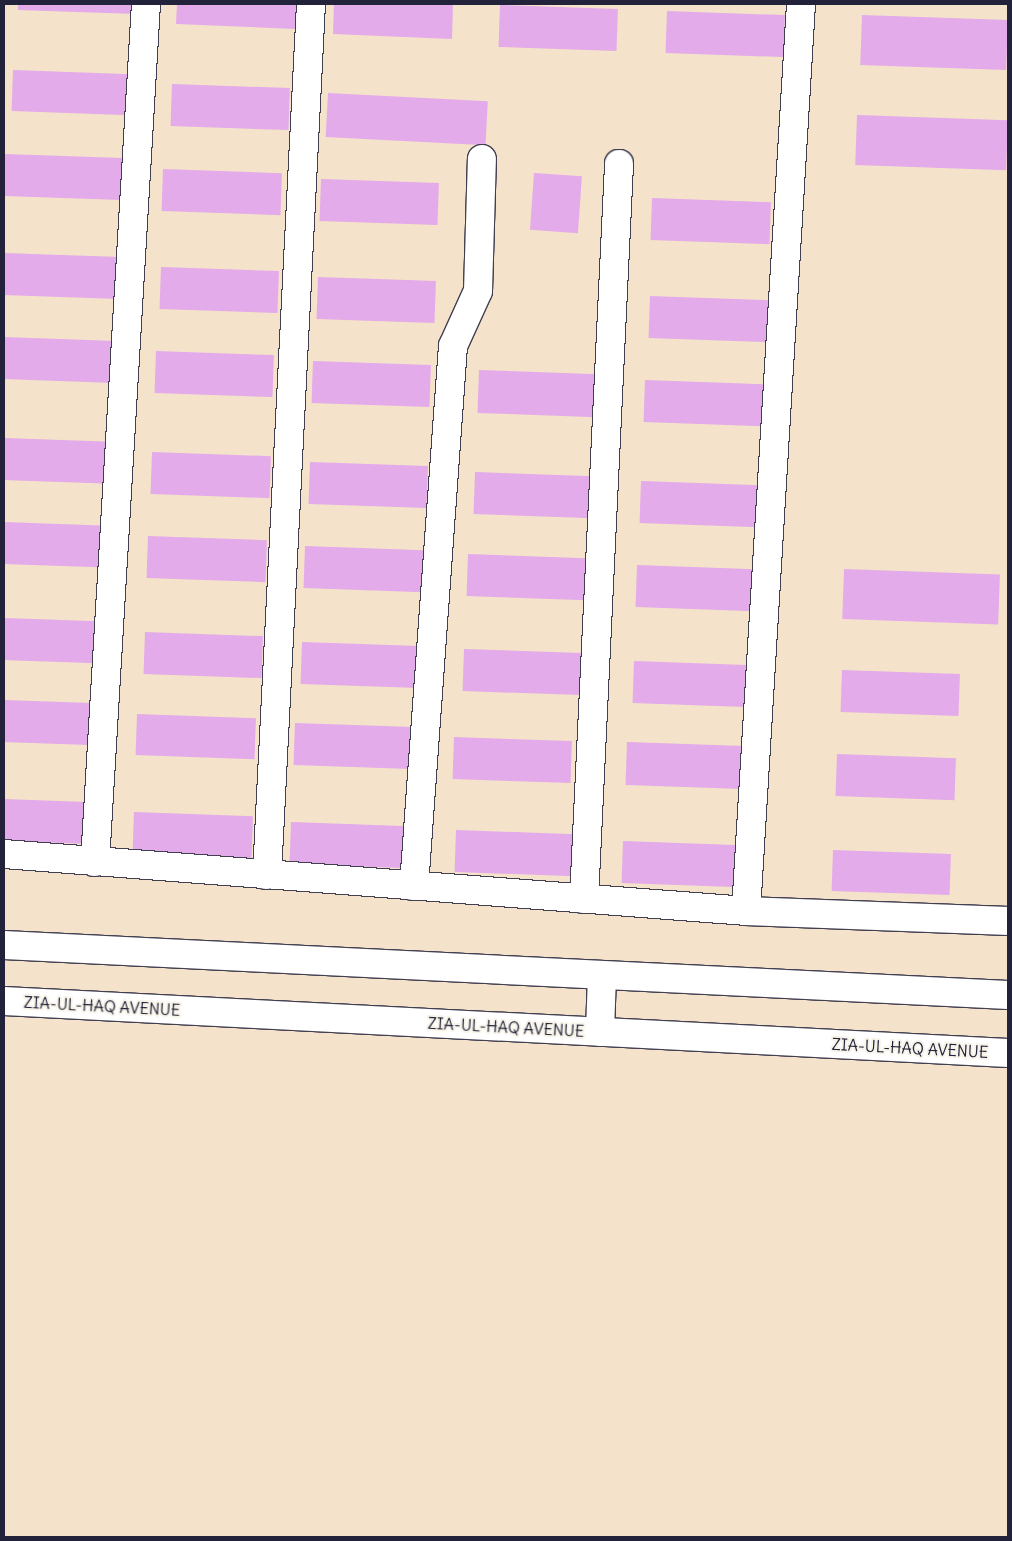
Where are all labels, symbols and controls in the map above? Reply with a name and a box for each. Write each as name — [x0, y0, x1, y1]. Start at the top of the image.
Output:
street label: ZIA-UL-HAQ AVENUE — [23, 992, 181, 1020]
street label: ZIA-UL-HAQ AVENUE — [427, 1013, 585, 1041]
street label: ZIA-UL-HAQ AVENUE — [831, 1034, 989, 1062]

